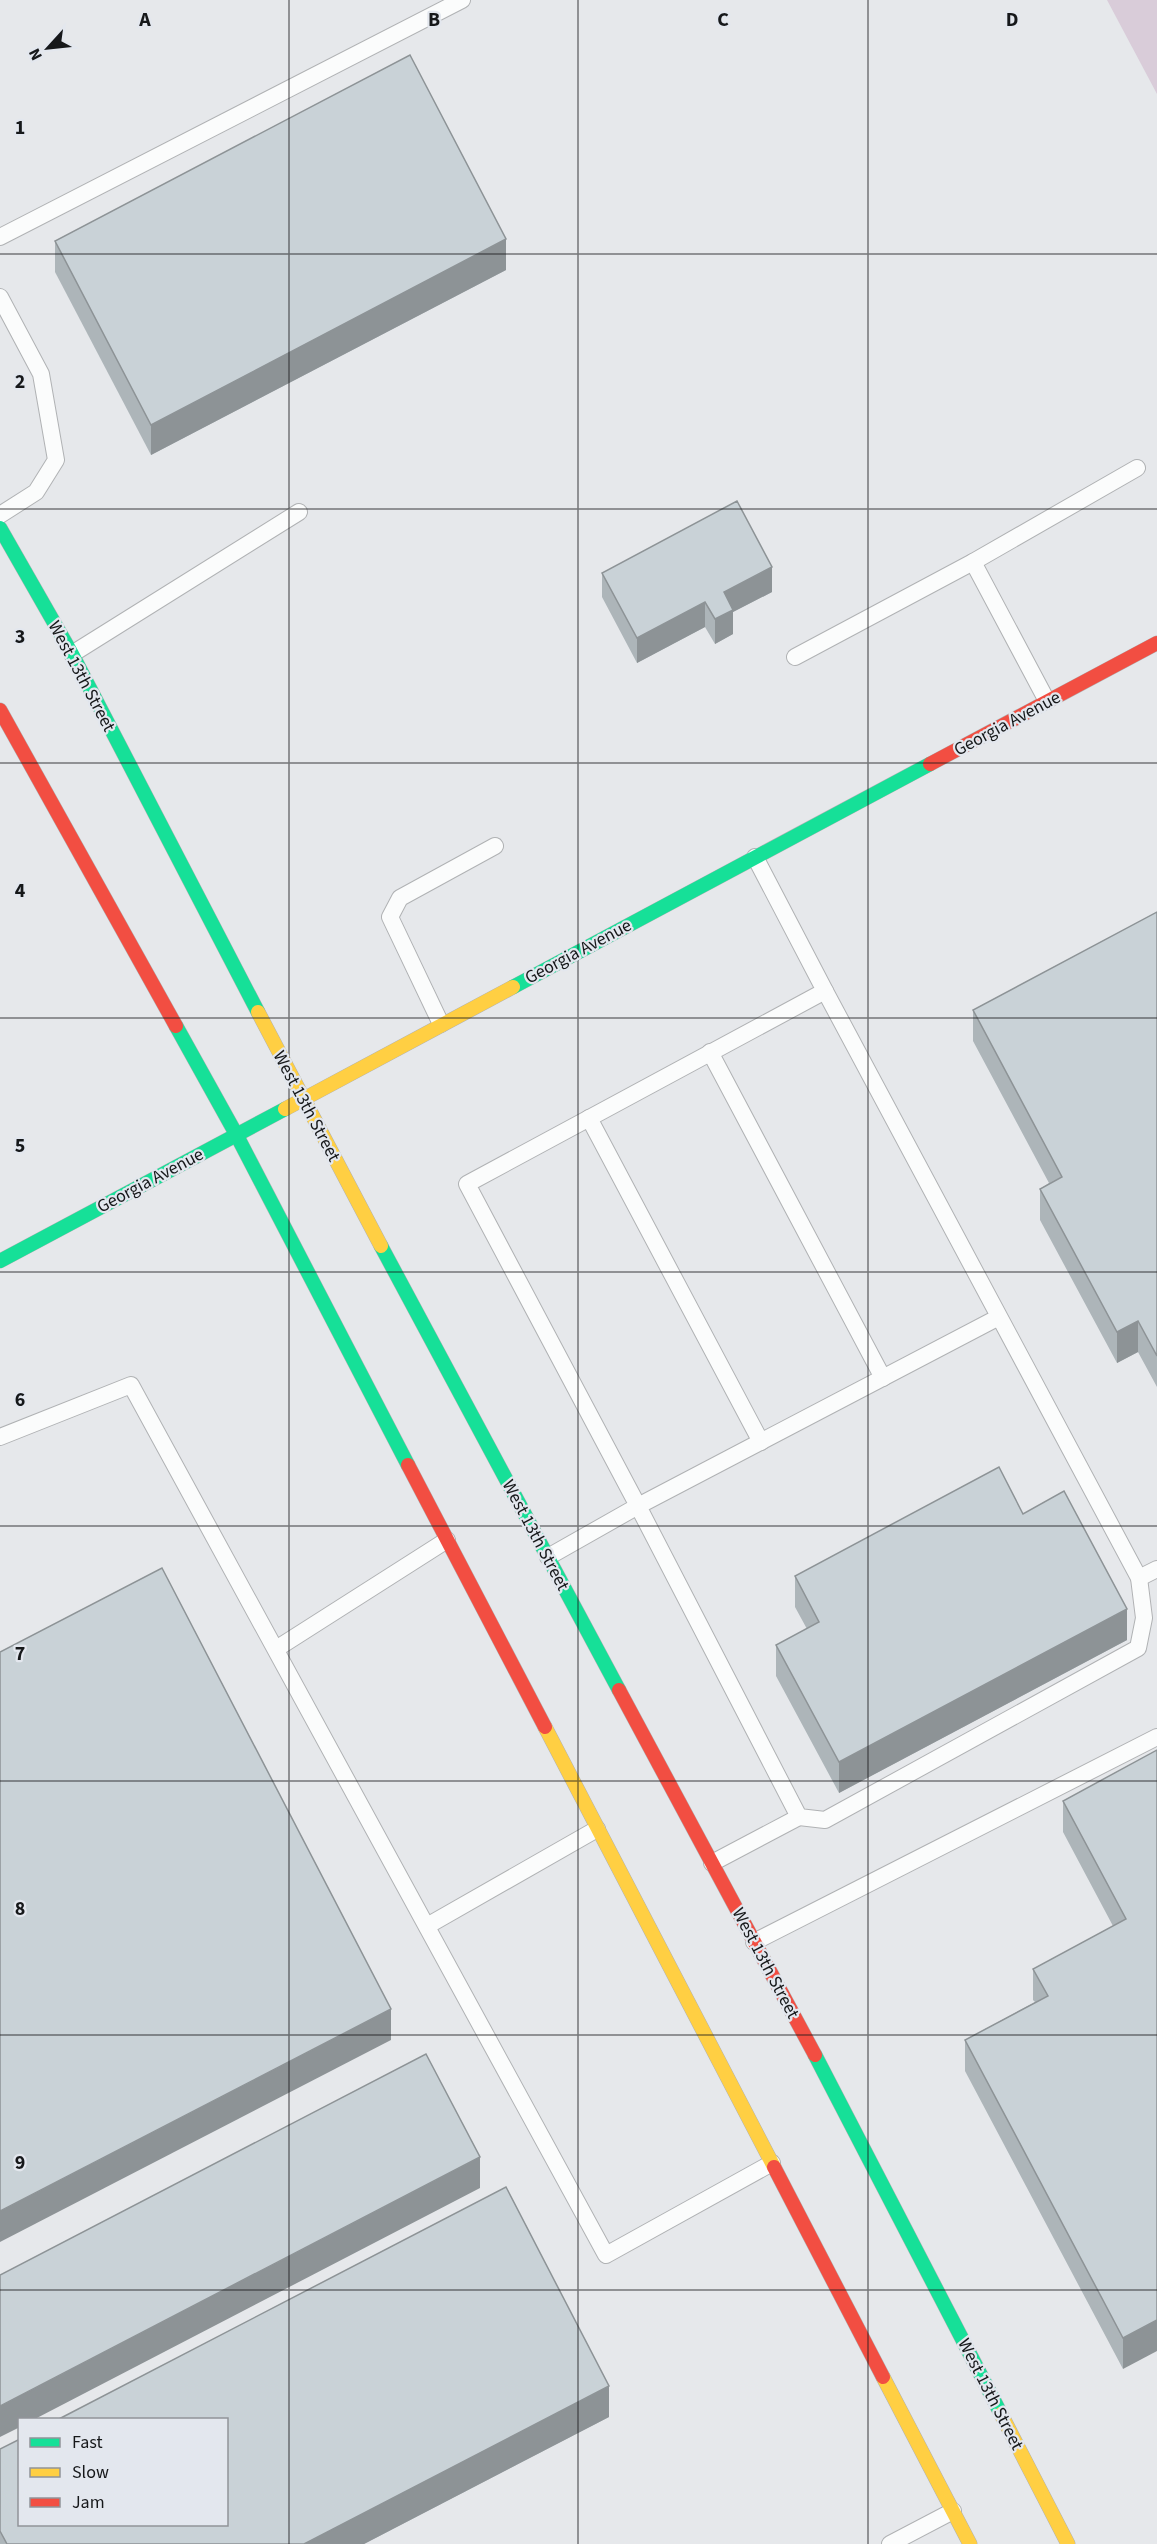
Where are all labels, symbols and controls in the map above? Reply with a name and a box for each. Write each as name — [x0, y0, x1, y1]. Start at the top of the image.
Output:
text: A — [138, 6, 151, 34]
text: B — [428, 6, 440, 34]
text: C — [717, 6, 729, 34]
text: D — [1006, 6, 1018, 34]
north arrow — [18, 18, 78, 78]
text: N — [23, 45, 48, 64]
text: 1 — [15, 114, 25, 142]
text: 2 — [15, 368, 25, 396]
street label: West 13th Street — [42, 616, 121, 736]
text: 3 — [15, 623, 25, 651]
street label: Georgia Avenue — [949, 685, 1065, 762]
text: 4 — [15, 877, 26, 905]
street label: Georgia Avenue — [520, 913, 636, 990]
street label: West 13th Street — [267, 1046, 346, 1166]
text: 5 — [15, 1132, 25, 1160]
street label: Georgia Avenue — [92, 1142, 208, 1219]
text: 6 — [15, 1386, 25, 1414]
street label: West 13th Street — [496, 1475, 575, 1595]
text: 7 — [15, 1640, 25, 1668]
text: 8 — [15, 1895, 25, 1923]
street label: West 13th Street — [726, 1903, 805, 2023]
text: 9 — [15, 2149, 25, 2177]
street label: West 13th Street — [952, 2334, 1029, 2454]
legend — [18, 2418, 228, 2526]
text: Fast — [72, 2430, 103, 2455]
text: Slow — [72, 2460, 109, 2485]
text: Jam — [72, 2490, 105, 2515]

